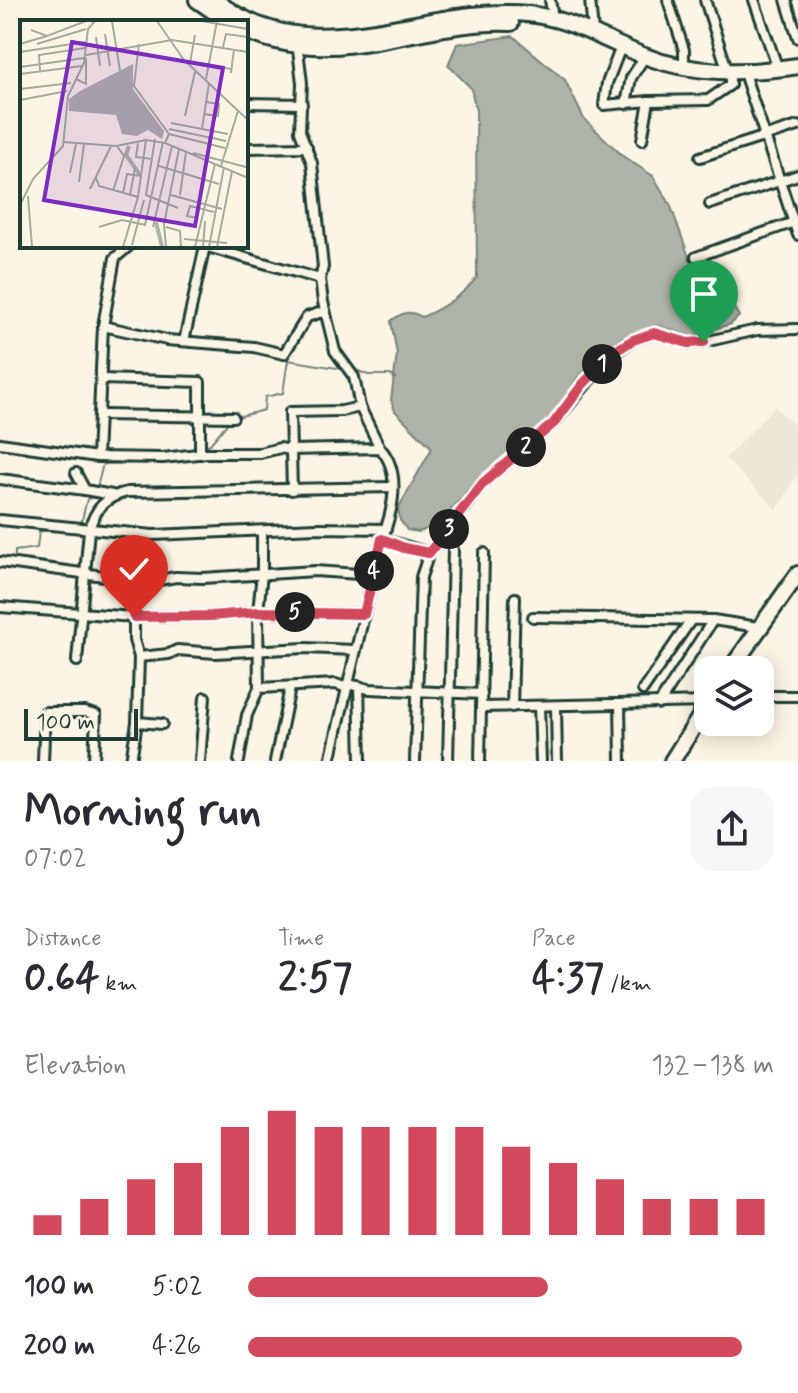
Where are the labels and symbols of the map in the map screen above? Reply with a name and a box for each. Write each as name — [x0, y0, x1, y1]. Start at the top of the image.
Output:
inset map — [20, 20, 248, 248]
pin — [670, 260, 738, 342]
pin: 1 — [582, 344, 622, 384]
pin: 2 — [506, 427, 546, 467]
pin: 3 — [429, 509, 469, 549]
pin — [100, 535, 168, 617]
pin: 4 — [354, 551, 394, 591]
pin: 5 — [275, 592, 315, 632]
scale bar — [24, 705, 138, 741]

